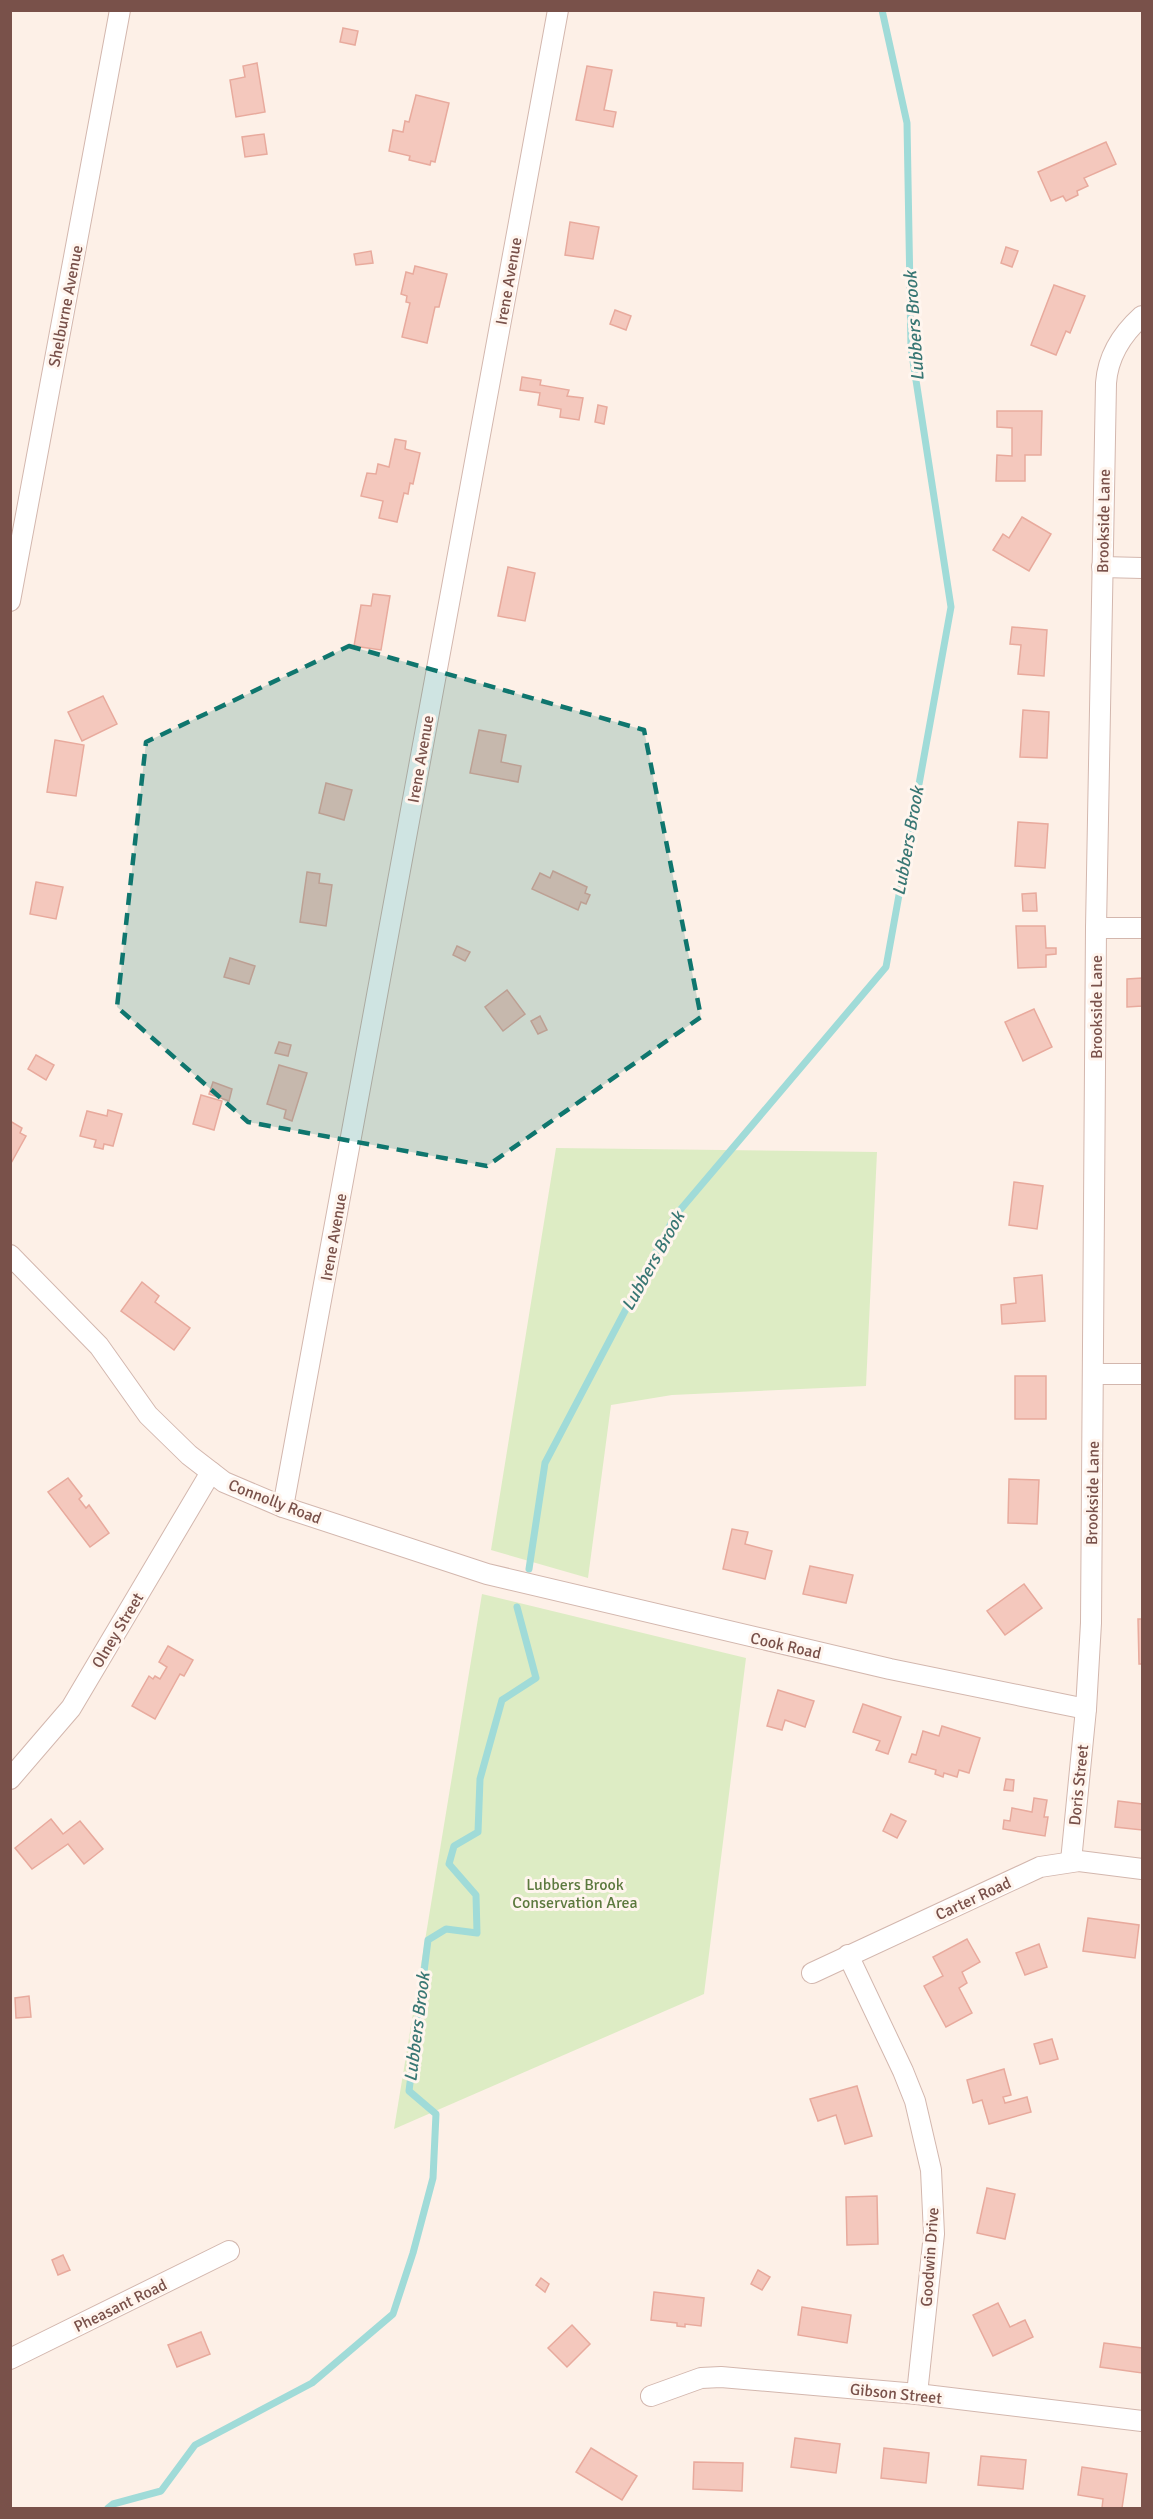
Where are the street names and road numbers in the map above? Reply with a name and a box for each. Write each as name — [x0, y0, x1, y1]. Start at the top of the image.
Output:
street label: Irene Avenue — [491, 236, 527, 327]
street label: Shelburne Avenue — [44, 244, 88, 369]
street label: Brookside Lane — [1093, 469, 1115, 573]
street label: Irene Avenue — [403, 714, 439, 805]
street label: Brookside Lane — [1087, 955, 1107, 1059]
street label: Irene Avenue — [316, 1192, 352, 1283]
street label: Brookside Lane — [1082, 1441, 1104, 1545]
street label: Connolly Road — [225, 1475, 324, 1529]
street label: Olney Street — [88, 1589, 148, 1672]
street label: Cook Road — [748, 1628, 823, 1664]
street label: Doris Street — [1065, 1743, 1093, 1827]
street label: Carter Road — [932, 1873, 1014, 1925]
street label: Goodwin Drive — [917, 2207, 943, 2307]
street label: Pheasant Road — [71, 2275, 170, 2337]
street label: Gibson Street — [849, 2379, 943, 2409]

